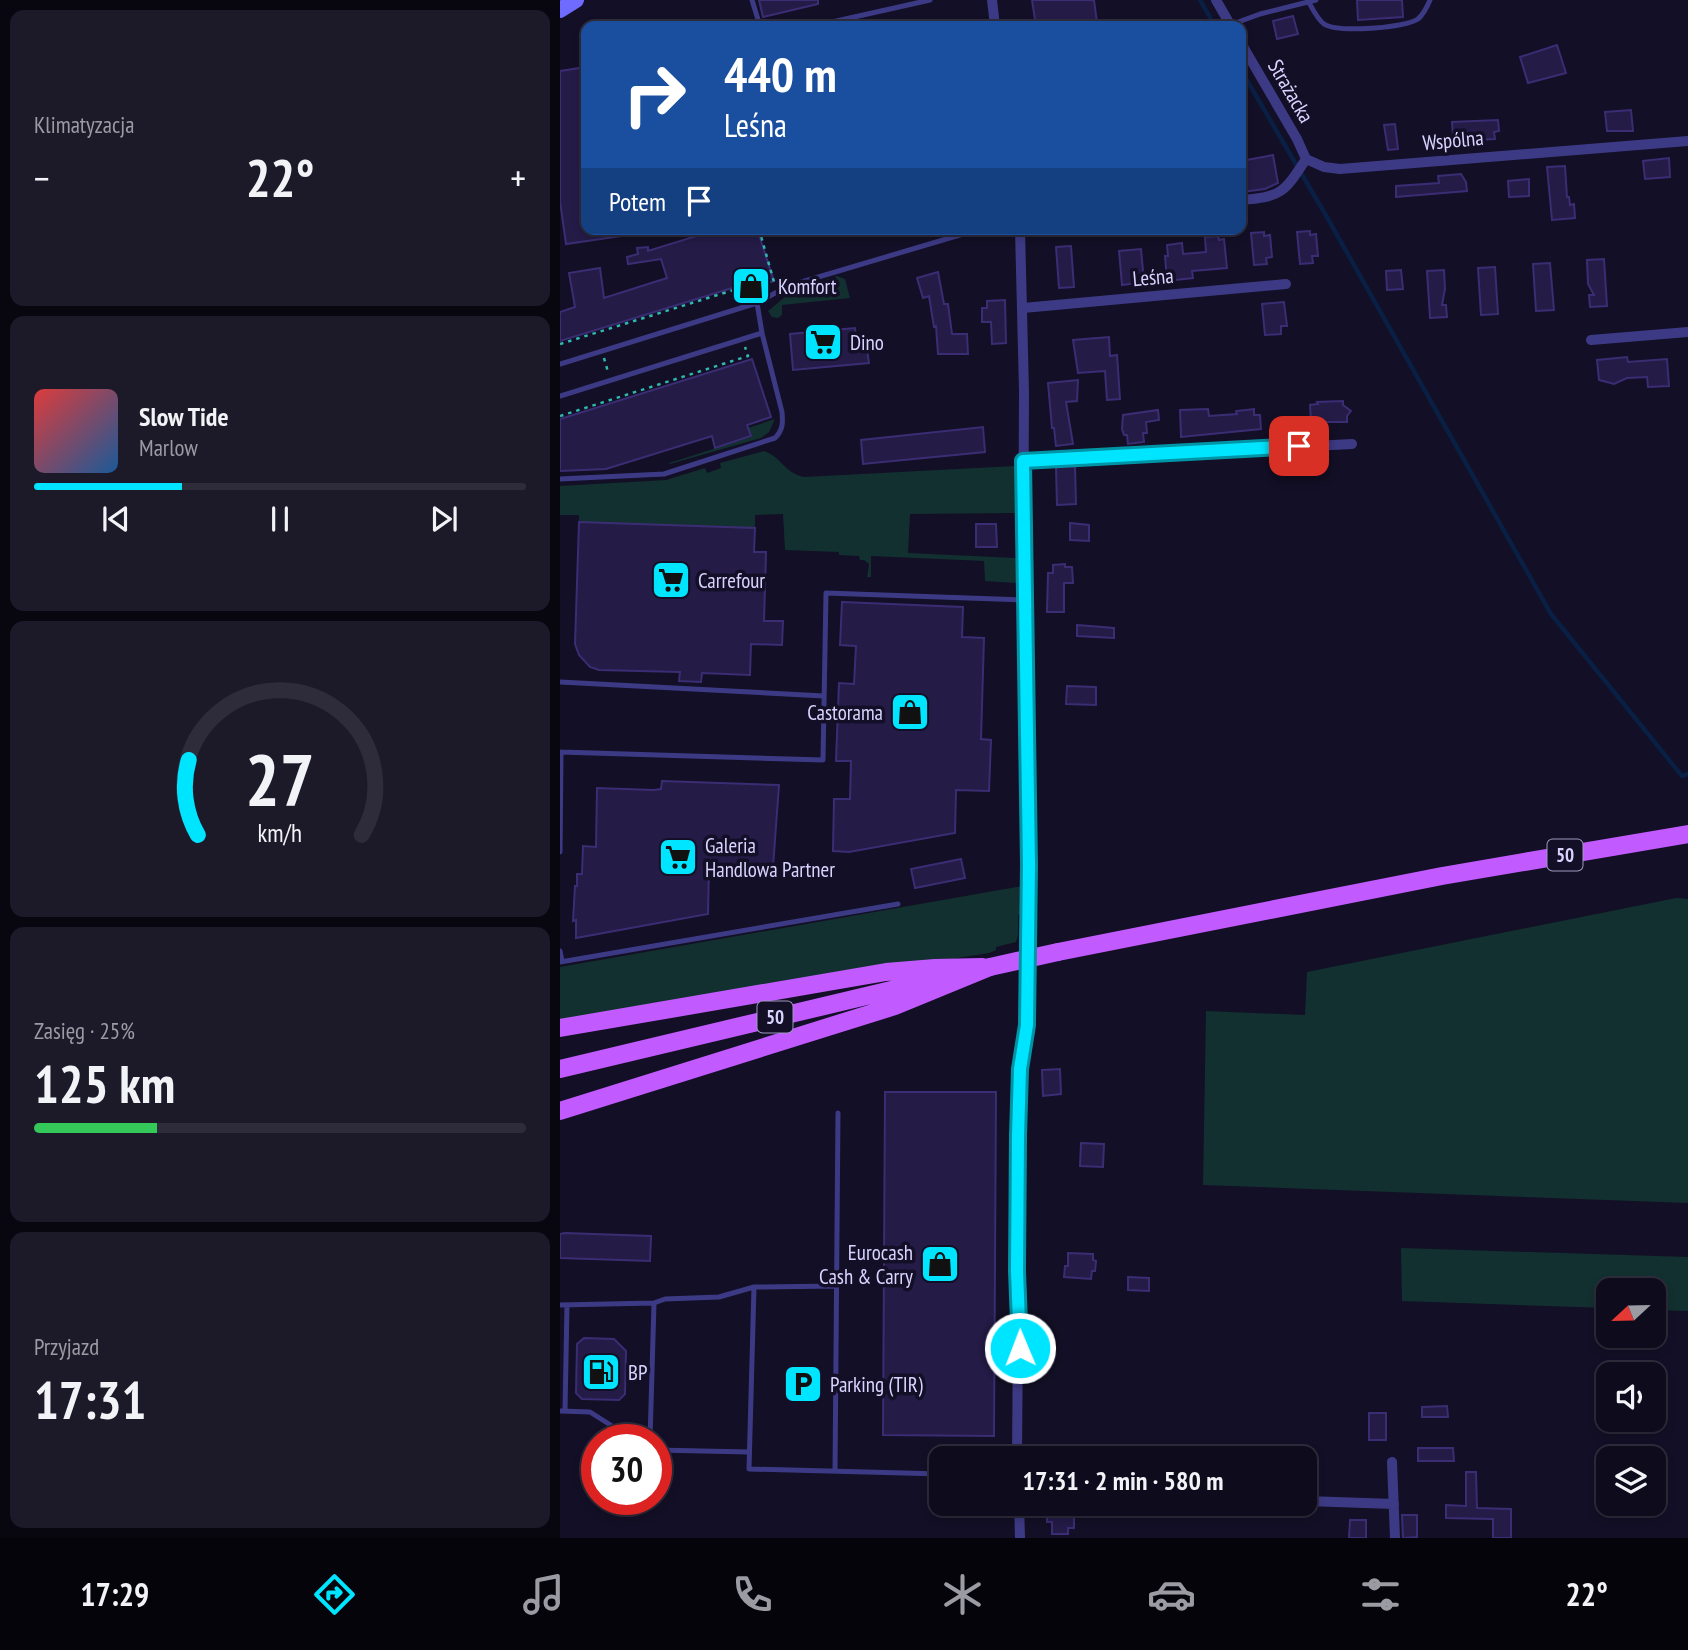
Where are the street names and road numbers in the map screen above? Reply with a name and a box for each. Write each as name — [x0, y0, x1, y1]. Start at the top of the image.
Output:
street label: Strażacka — [1262, 54, 1320, 128]
street label: Wspólna — [1421, 124, 1485, 156]
street label: Leśna — [1131, 262, 1175, 292]
road number: 50 — [1548, 840, 1583, 870]
road number: 50 — [758, 1001, 792, 1032]

